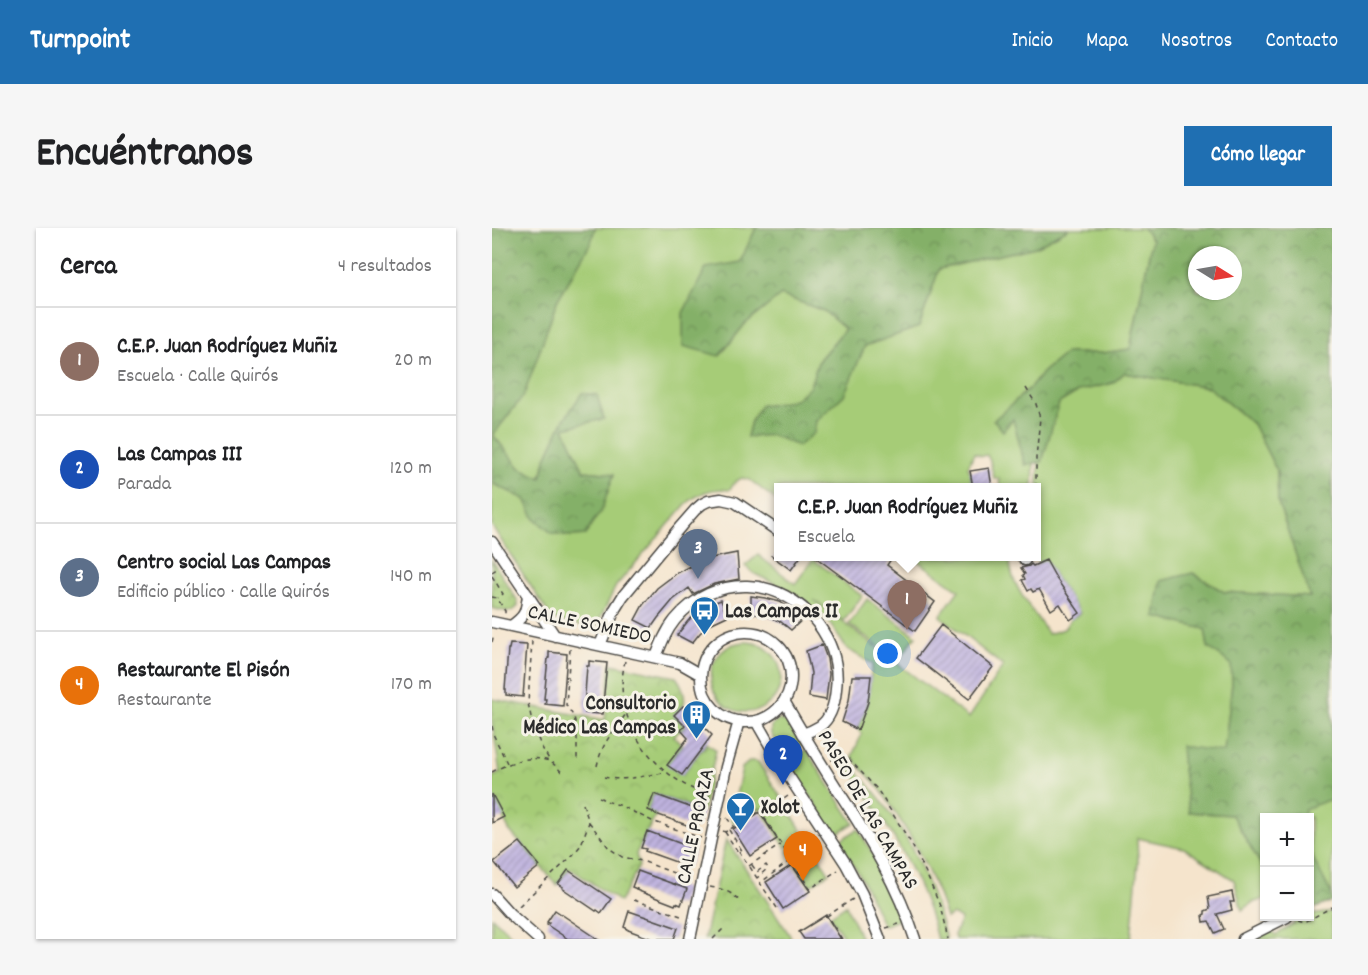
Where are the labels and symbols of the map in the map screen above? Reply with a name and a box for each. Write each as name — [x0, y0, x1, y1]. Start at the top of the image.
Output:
north arrow — [1188, 246, 1242, 300]
pin: 3 — [678, 530, 718, 579]
pin: 1 — [888, 580, 926, 630]
bus stop icon: Las Campas II — [688, 594, 720, 636]
street label: CALLE SOMIEDO — [525, 598, 654, 654]
place label: Las Campas II — [725, 598, 838, 628]
your location — [873, 639, 902, 668]
place label: Consultorio Médico Las Campas — [523, 690, 676, 744]
building icon: Consultorio Médico Las Campas — [681, 698, 713, 740]
street label: PASEO DE LAS CAMPAS — [808, 725, 924, 896]
pin: 2 — [764, 736, 802, 785]
street label: CALLE PROAZA — [670, 766, 724, 887]
bar icon: Xolot — [724, 790, 756, 832]
place label: Xolot — [761, 794, 800, 824]
pin: 4 — [784, 832, 822, 881]

